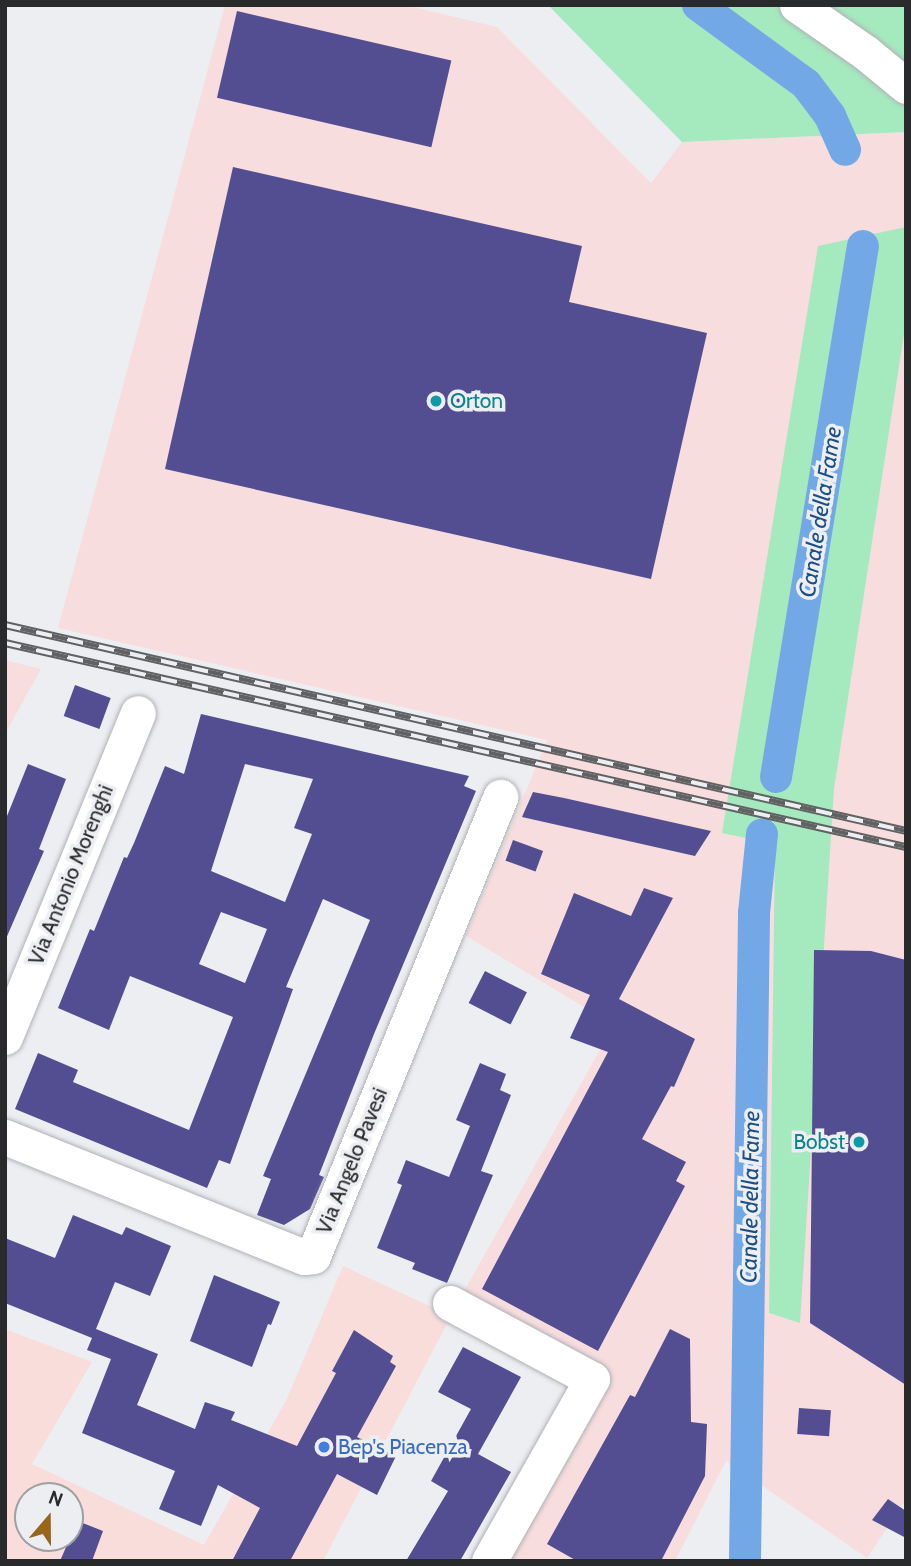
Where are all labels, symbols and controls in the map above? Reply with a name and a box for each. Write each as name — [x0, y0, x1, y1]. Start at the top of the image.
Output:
place label: Orton — [450, 388, 503, 414]
marker: Orton — [428, 393, 444, 409]
water label: Canale della Fame — [793, 425, 847, 599]
street label: Via Antonio Morenghi — [23, 781, 119, 969]
street label: Via Angelo Pavesi — [311, 1084, 393, 1238]
water label: Canale della Fame — [735, 1111, 765, 1283]
place label: Bobst — [793, 1129, 845, 1155]
marker: Bobst — [851, 1134, 867, 1150]
place label: Bep's Piacenza — [338, 1434, 468, 1460]
marker: Bep's Piacenza — [316, 1439, 332, 1455]
north arrow — [14, 1482, 84, 1552]
text: N — [45, 1486, 66, 1512]

